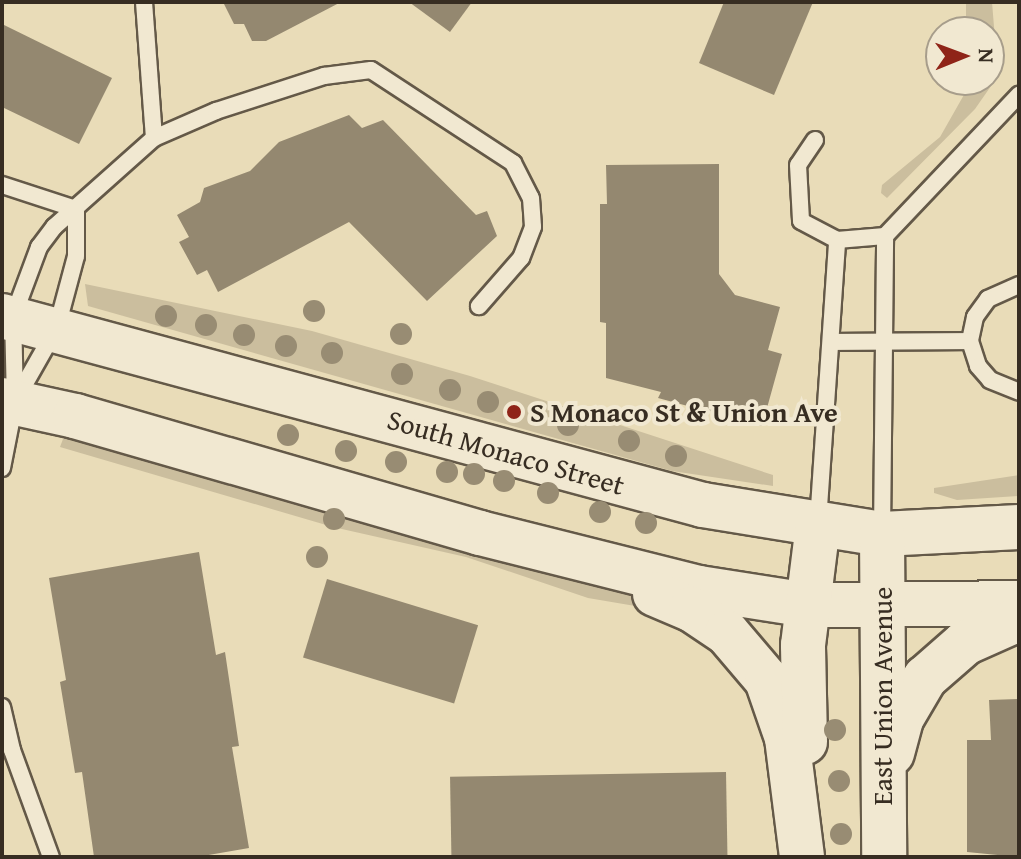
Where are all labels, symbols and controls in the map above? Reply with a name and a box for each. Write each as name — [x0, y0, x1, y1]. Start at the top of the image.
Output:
north arrow — [925, 16, 1005, 96]
text: N — [971, 48, 1003, 63]
place label: S Monaco St & Union Ave — [530, 395, 838, 429]
street label: South Monaco Street — [384, 402, 628, 502]
marker: S Monaco St & Union Ave — [505, 403, 523, 421]
street label: East Union Avenue — [865, 587, 899, 805]

